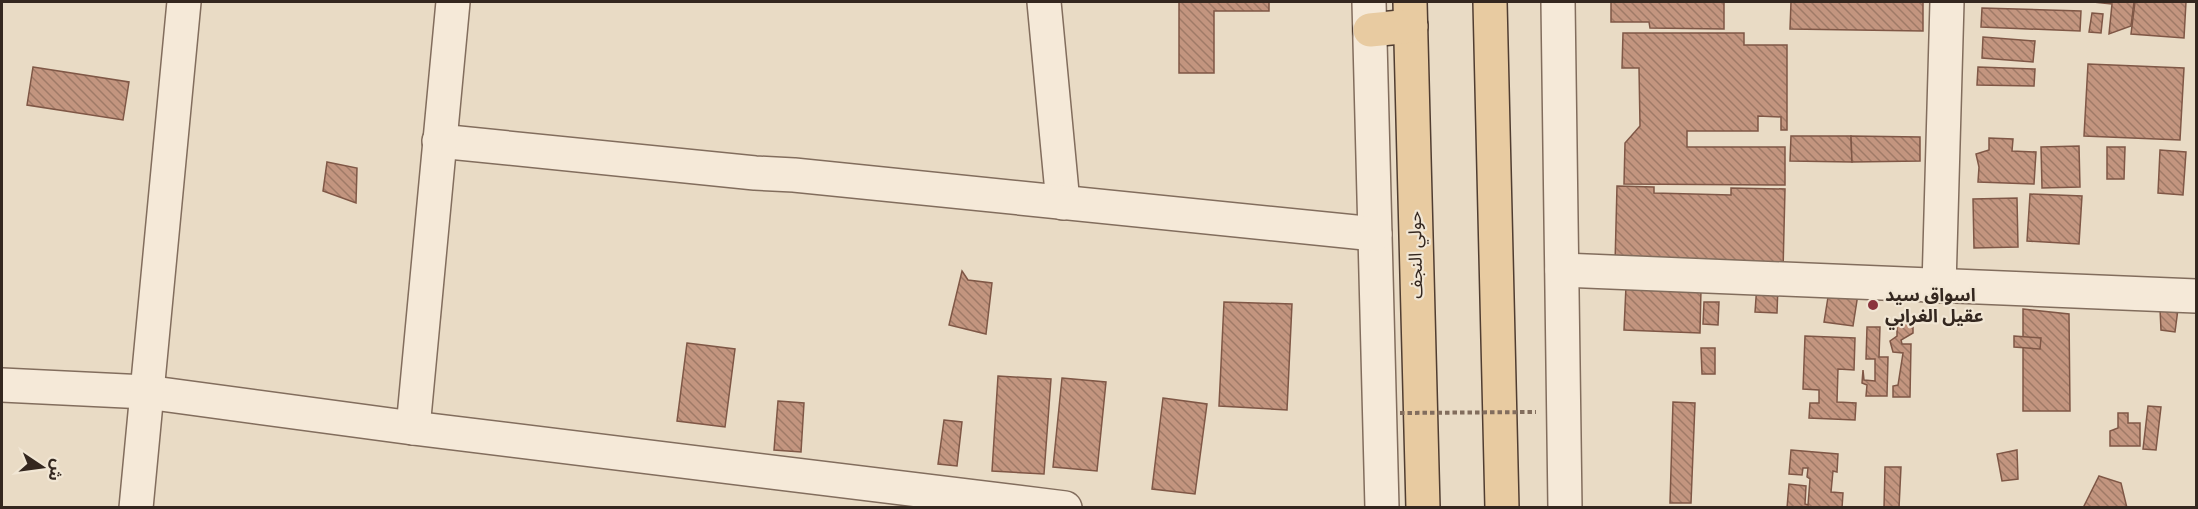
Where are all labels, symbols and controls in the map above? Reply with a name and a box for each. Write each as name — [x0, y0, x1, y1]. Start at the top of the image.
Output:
street label: حولي النجف — [1402, 211, 1430, 299]
place label: اسواق سيد عقيل الغرابي — [1885, 282, 1984, 330]
marker: اسواق سيد عقيل الغرابي — [1866, 298, 1880, 312]
north arrow — [12, 437, 72, 497]
text: ش — [41, 457, 70, 484]

